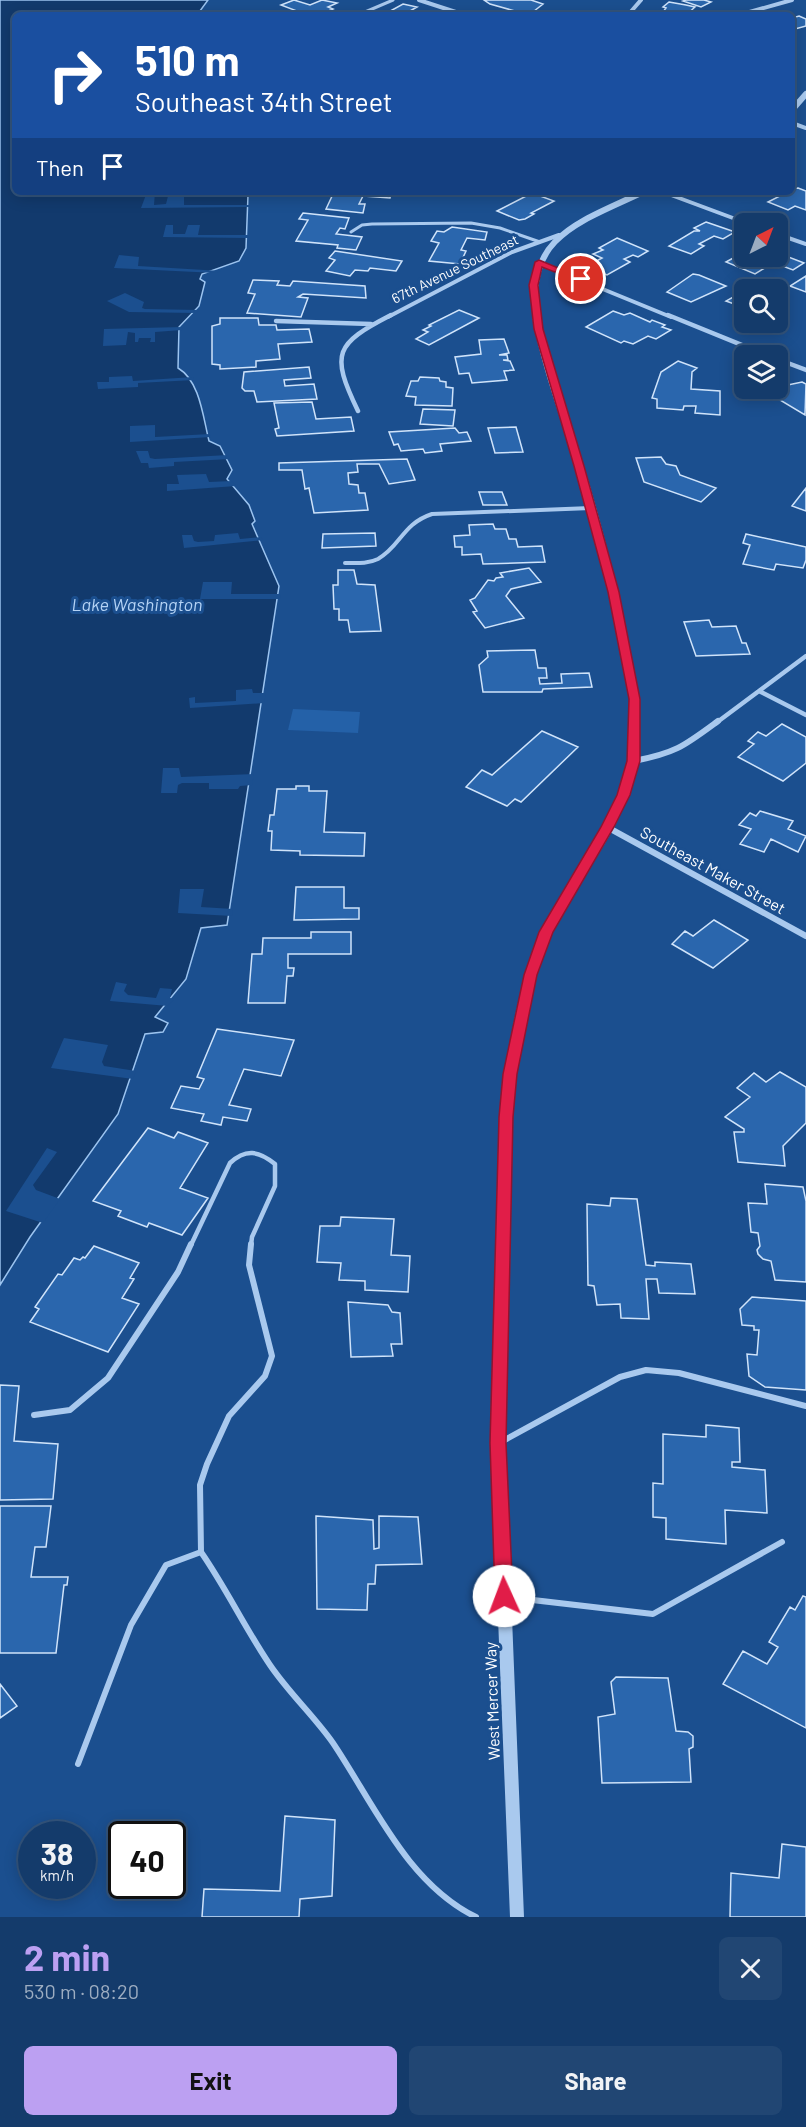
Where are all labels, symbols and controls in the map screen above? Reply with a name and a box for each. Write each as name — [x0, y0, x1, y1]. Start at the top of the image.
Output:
text: 510 m — [135, 34, 239, 84]
icon: right — [36, 36, 114, 114]
text: Southeast 34th Street — [135, 85, 393, 117]
icon: arrive — [96, 150, 129, 183]
text: Then — [36, 154, 84, 180]
north arrow — [734, 213, 788, 267]
map controls — [734, 213, 788, 399]
street label: 67th Avenue Southeast — [389, 230, 521, 307]
pin — [555, 253, 606, 304]
icon: arrive — [564, 262, 597, 295]
button: search — [734, 279, 788, 333]
button: layers — [734, 345, 788, 399]
water label: Lake Washington — [72, 593, 202, 615]
street label: Southeast Maker Street — [637, 822, 789, 917]
position arrow — [472, 1564, 536, 1628]
street label: West Mercer Way — [480, 1641, 503, 1761]
speed limit sign: 40 — [108, 1821, 186, 1899]
text: 38 — [41, 1835, 73, 1871]
text: km/h — [40, 1866, 74, 1884]
text: 2 min — [24, 1935, 110, 1978]
button: close — [719, 1937, 782, 2000]
text: 530 m · 08:20 — [24, 1979, 139, 2003]
button: Exit — [24, 2046, 397, 2115]
button: Share — [409, 2046, 782, 2115]

